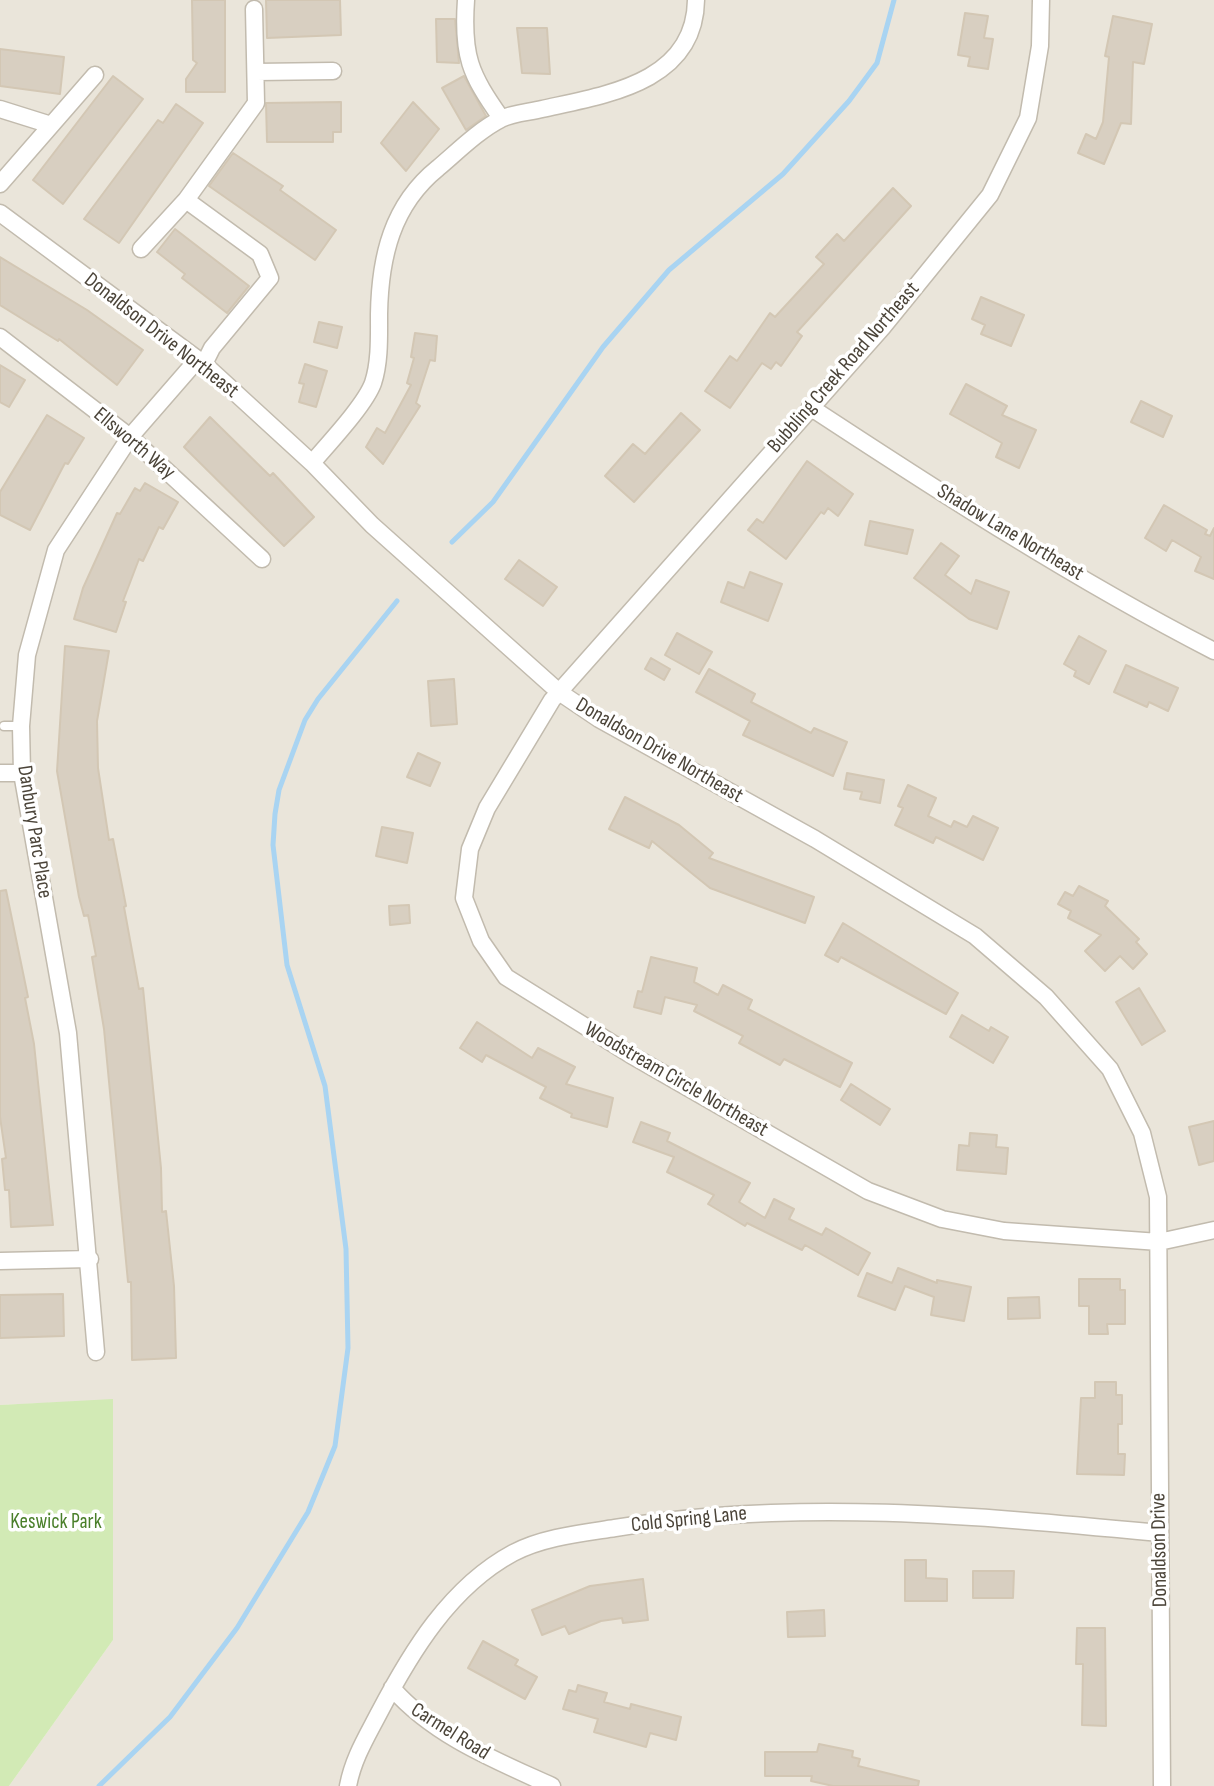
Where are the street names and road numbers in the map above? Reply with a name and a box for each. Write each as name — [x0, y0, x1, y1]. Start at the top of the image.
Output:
street label: Donaldson Drive Northeast — [79, 268, 243, 404]
street label: Bubbling Creek Road Northeast — [763, 277, 925, 459]
street label: Ellsworth Way — [88, 403, 180, 485]
street label: Shadow Lane Northeast — [932, 479, 1088, 587]
street label: Donaldson Drive Northeast — [571, 693, 747, 809]
street label: Danbury Parc Place — [11, 764, 57, 900]
street label: Woodstream Circle Northeast — [580, 1017, 772, 1143]
street label: Donaldson Drive — [1146, 1493, 1174, 1607]
street label: Cold Spring Lane — [630, 1501, 748, 1539]
street label: Carmel Road — [406, 1698, 494, 1766]

